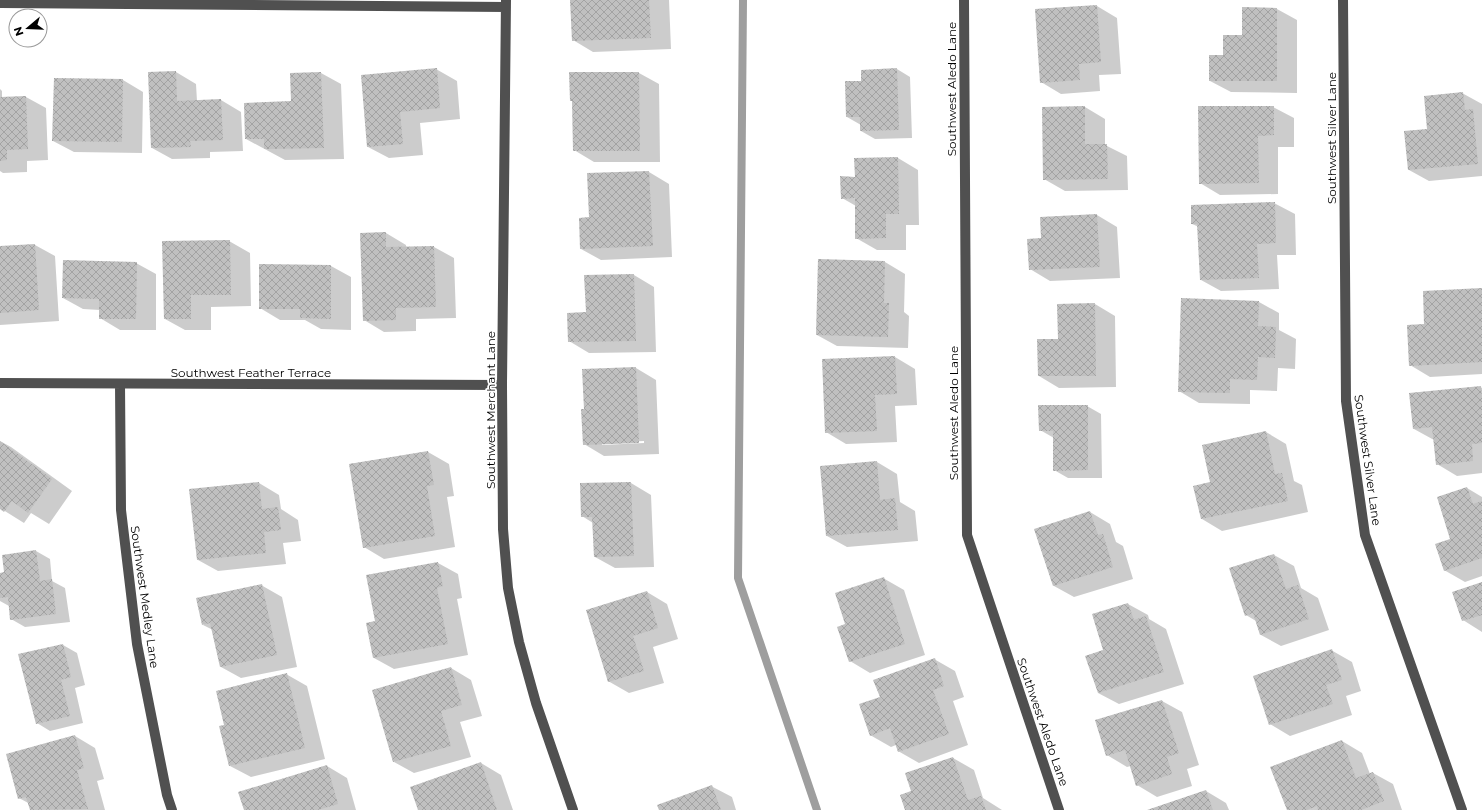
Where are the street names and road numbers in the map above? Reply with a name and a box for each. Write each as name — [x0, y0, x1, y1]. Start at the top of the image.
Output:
street label: Southwest Aledo Lane — [944, 22, 959, 156]
street label: Southwest Silver Lane — [1324, 72, 1339, 204]
street label: Southwest Merchant Lane — [483, 331, 498, 489]
street label: Southwest Aledo Lane — [946, 346, 961, 480]
street label: Southwest Feather Terrace — [171, 365, 331, 380]
street label: Southwest Silver Lane — [1351, 393, 1385, 527]
street label: Southwest Medley Lane — [128, 525, 162, 669]
street label: Southwest Aledo Lane — [1014, 656, 1072, 788]

